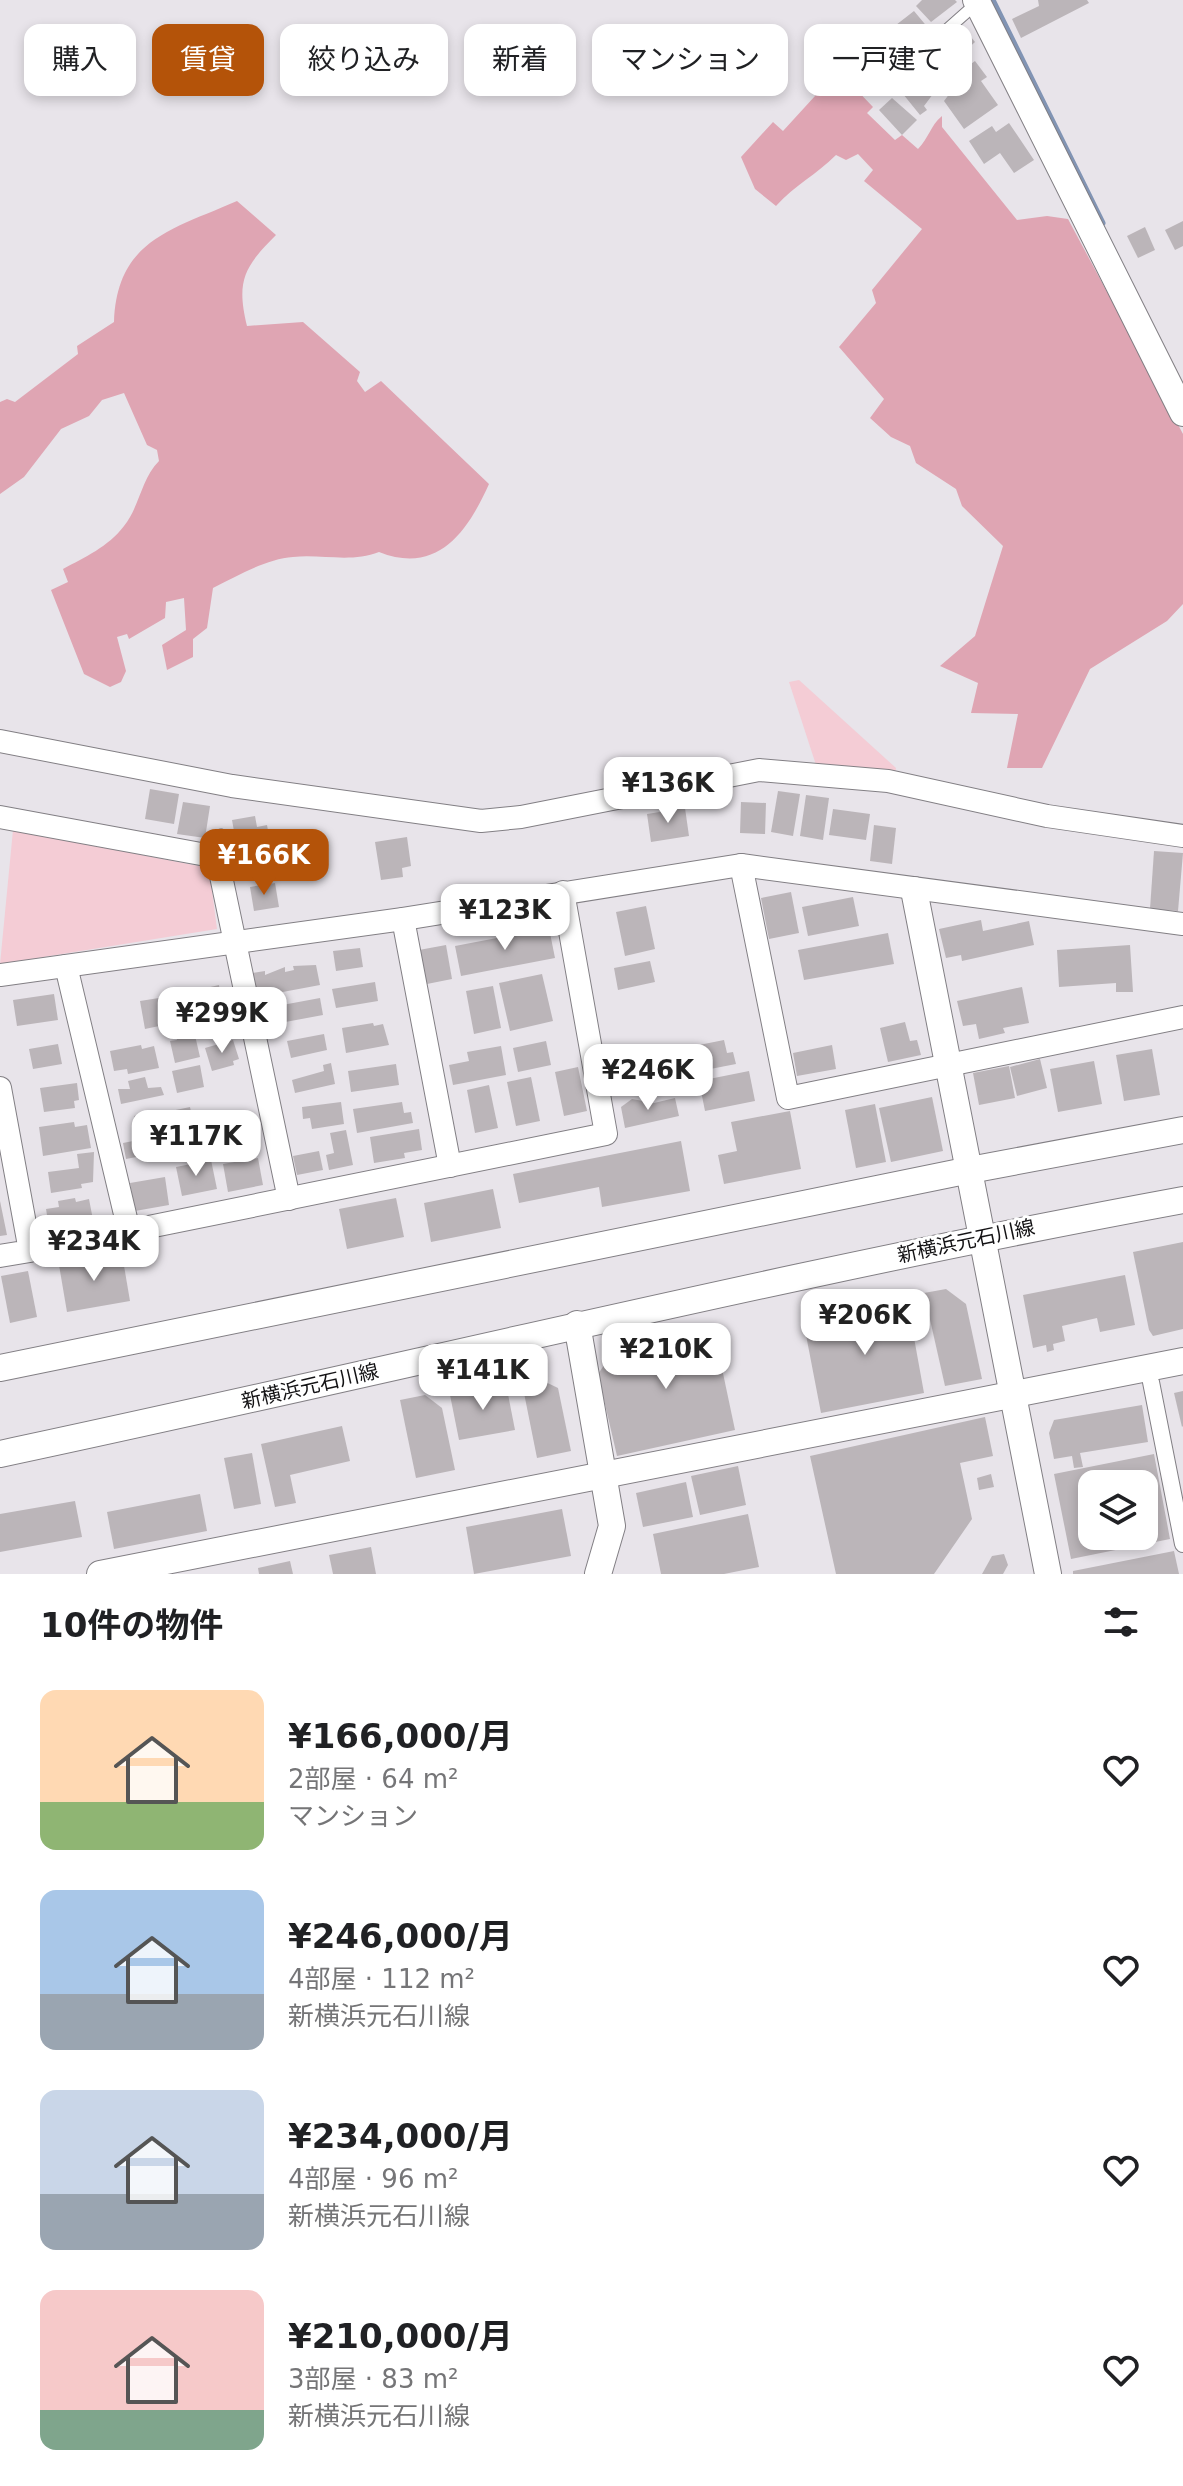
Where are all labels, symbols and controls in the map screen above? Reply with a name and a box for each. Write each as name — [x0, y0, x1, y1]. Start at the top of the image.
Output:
chip: 購入 — [24, 24, 136, 96]
chip: 賃貸 — [152, 24, 264, 96]
chip: 絞り込み — [280, 24, 448, 96]
chip: 新着 — [464, 24, 576, 96]
chip: マンション — [592, 24, 788, 96]
chip: 一戸建て — [804, 24, 972, 96]
pin: ¥136K — [612, 757, 724, 825]
text: ¥136K — [622, 768, 714, 798]
pin: ¥166K — [208, 829, 320, 897]
text: ¥166K — [218, 840, 310, 870]
pin: ¥123K — [449, 884, 561, 952]
text: ¥123K — [459, 895, 551, 925]
pin: ¥299K — [166, 987, 278, 1055]
text: ¥299K — [176, 998, 268, 1028]
pin: ¥246K — [592, 1044, 704, 1112]
text: ¥246K — [602, 1055, 694, 1085]
pin: ¥117K — [140, 1110, 252, 1178]
text: ¥117K — [150, 1121, 242, 1151]
pin: ¥234K — [38, 1215, 150, 1283]
street label: 新横浜元石川線 — [895, 1215, 1037, 1267]
text: ¥234K — [48, 1226, 140, 1256]
pin: ¥206K — [809, 1289, 921, 1357]
text: ¥206K — [819, 1300, 911, 1330]
pin: ¥210K — [610, 1323, 722, 1391]
text: ¥210K — [620, 1334, 712, 1364]
pin: ¥141K — [427, 1344, 539, 1412]
text: ¥141K — [437, 1355, 529, 1385]
street label: 新横浜元石川線 — [239, 1359, 381, 1413]
map controls — [1078, 1470, 1158, 1550]
button: layers — [1078, 1470, 1158, 1550]
icon: filters — [1099, 1600, 1143, 1644]
text: 10件の物件 — [40, 1605, 223, 1645]
text: ¥166,000/月 — [288, 1716, 513, 1756]
icon: home — [104, 1722, 200, 1818]
icon: heart — [1099, 1748, 1143, 1792]
text: 2部屋 · 64 m² — [288, 1764, 458, 1794]
text: マンション — [288, 1801, 418, 1831]
text: ¥246,000/月 — [288, 1916, 513, 1956]
icon: home — [104, 1922, 200, 2018]
icon: heart — [1099, 1948, 1143, 1992]
text: 4部屋 · 112 m² — [288, 1964, 475, 1994]
text: 新横浜元石川線 — [288, 2001, 470, 2031]
text: ¥234,000/月 — [288, 2116, 513, 2156]
icon: home — [104, 2122, 200, 2218]
icon: heart — [1099, 2148, 1143, 2192]
text: 4部屋 · 96 m² — [288, 2164, 458, 2194]
text: 新横浜元石川線 — [288, 2201, 470, 2231]
text: ¥210,000/月 — [288, 2316, 513, 2356]
icon: home — [104, 2322, 200, 2418]
icon: heart — [1099, 2348, 1143, 2392]
text: 3部屋 · 83 m² — [288, 2364, 458, 2394]
text: 新横浜元石川線 — [288, 2401, 470, 2431]

